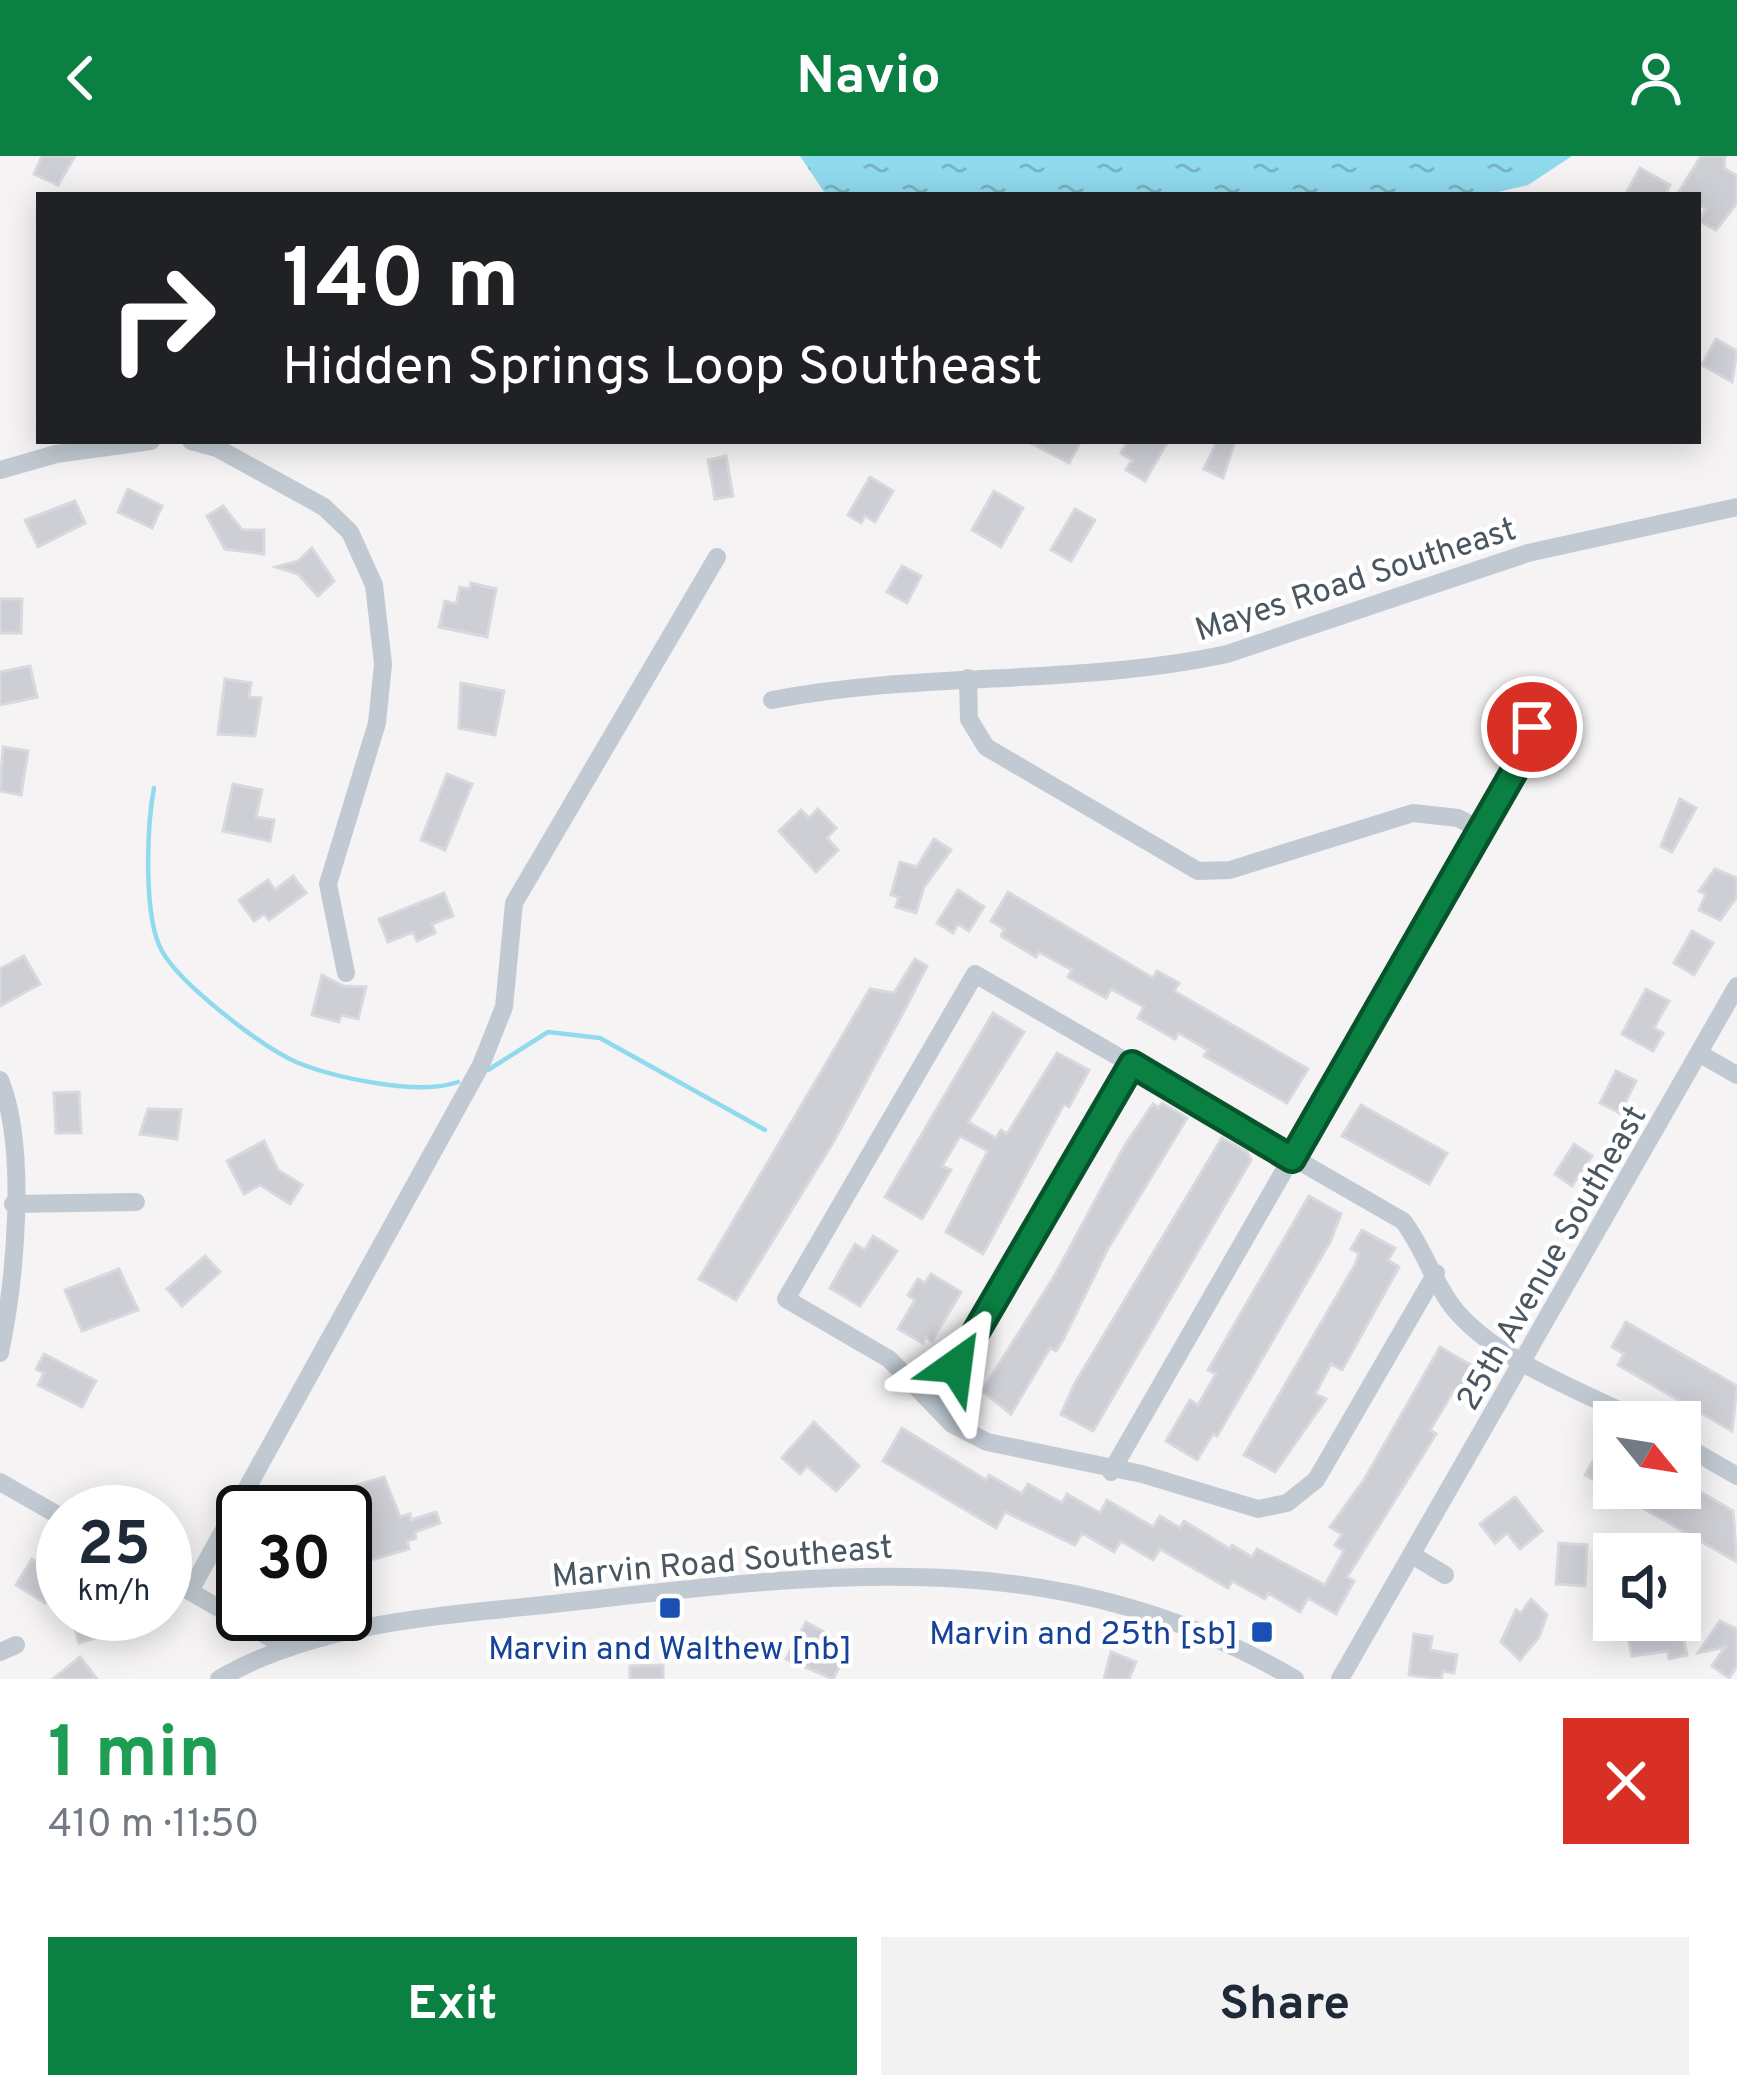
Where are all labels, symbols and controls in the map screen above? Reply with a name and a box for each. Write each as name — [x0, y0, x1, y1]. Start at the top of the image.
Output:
text: Navio — [796, 44, 941, 113]
icon: back — [48, 45, 114, 111]
icon: person — [1623, 45, 1689, 111]
text: 140 m — [282, 231, 519, 337]
icon: right — [84, 240, 240, 396]
text: Hidden Springs Loop Southeast — [282, 335, 1043, 404]
street label: Mayes Road Southeast — [1191, 510, 1522, 653]
pin — [1481, 676, 1583, 778]
icon: arrive — [1499, 694, 1565, 760]
street label: 25th Avenue Southeast — [1449, 1099, 1658, 1419]
position arrow — [893, 1303, 1019, 1429]
north arrow — [1593, 1401, 1701, 1509]
map controls — [1593, 1401, 1701, 1641]
speed limit sign: 30 — [216, 1485, 372, 1641]
text: 25 — [77, 1510, 151, 1586]
street label: Marvin Road Southeast — [550, 1528, 894, 1600]
button: sound — [1593, 1533, 1701, 1641]
text: km/h — [78, 1574, 150, 1611]
marker: Marvin and Walthew [nb] — [657, 1595, 683, 1621]
place label: Marvin and 25th [sb] — [929, 1615, 1238, 1657]
marker: Marvin and 25th [sb] — [1249, 1619, 1275, 1645]
place label: Marvin and Walthew [nb] — [488, 1630, 852, 1672]
text: 1 min — [48, 1711, 221, 1803]
button: close — [1563, 1718, 1689, 1844]
text: 410 m · 11:50 — [48, 1802, 259, 1851]
button: Exit — [48, 1937, 857, 2075]
button: Share — [881, 1937, 1689, 2075]

